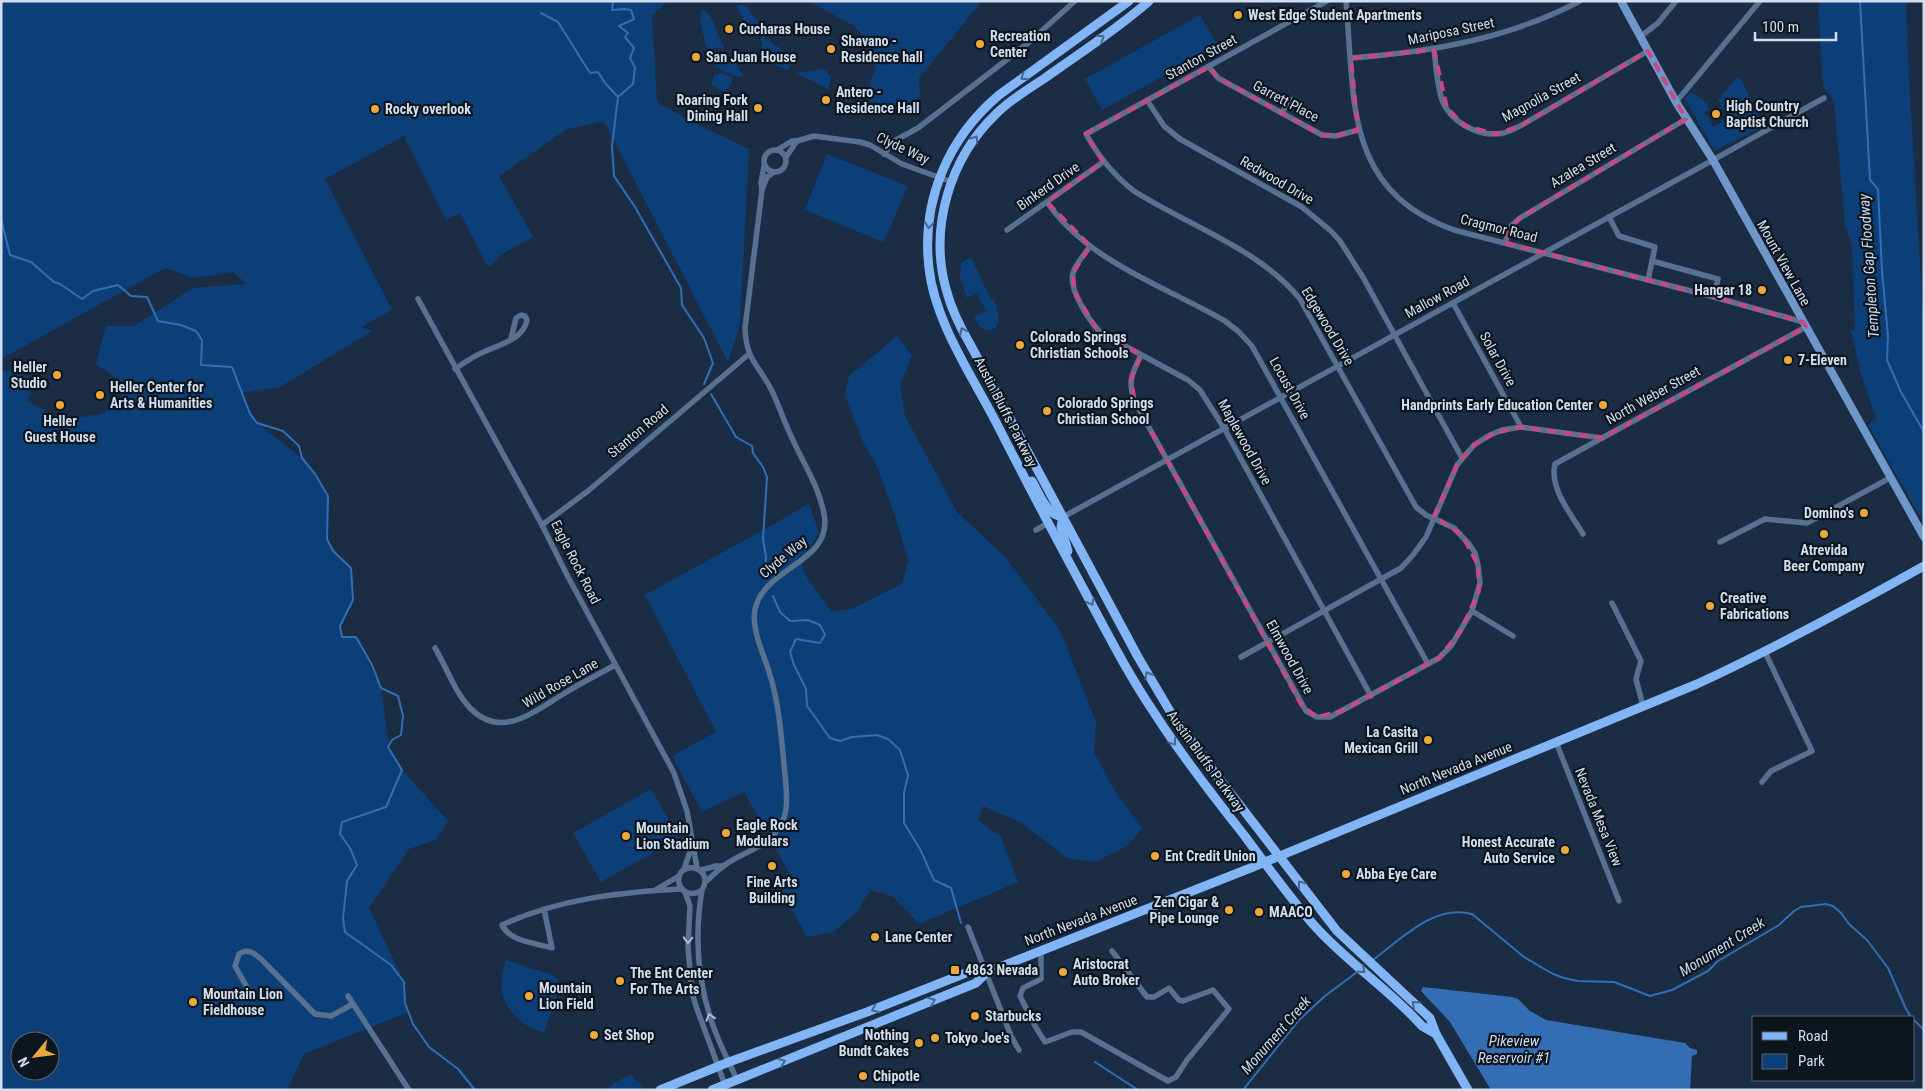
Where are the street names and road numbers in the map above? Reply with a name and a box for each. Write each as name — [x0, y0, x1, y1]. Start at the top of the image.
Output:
street label: Mariposa Street — [1406, 14, 1496, 48]
street label: Stanton Street — [1163, 31, 1239, 83]
street label: Magnolia Street — [1499, 69, 1583, 125]
street label: Garrett Place — [1250, 77, 1322, 125]
street label: Clyde Way — [874, 129, 932, 167]
street label: Azalea Street — [1547, 139, 1619, 191]
street label: Redwood Drive — [1237, 153, 1317, 208]
street label: Binkerd Drive — [1014, 158, 1083, 213]
street label: Cragmor Road — [1459, 211, 1539, 245]
street label: Mount View Lane — [1754, 218, 1814, 309]
street label: Mallow Road — [1402, 273, 1472, 321]
street label: Edgewood Drive — [1298, 284, 1358, 368]
street label: Solar Drive — [1477, 329, 1520, 389]
street label: Austin Bluffs Parkway — [971, 354, 1041, 470]
street label: Locust Drive — [1266, 354, 1314, 422]
street label: North Weber Street — [1603, 363, 1703, 427]
street label: Maplewood Drive — [1215, 396, 1275, 488]
street label: Stanton Road — [605, 401, 671, 461]
street label: Eagle Rock Road — [548, 517, 604, 607]
street label: Clyde Way — [756, 533, 810, 581]
street label: Elmwood Drive — [1263, 617, 1317, 697]
street label: Wild Rose Lane — [519, 655, 601, 711]
street label: Austin Bluffs Parkway — [1164, 707, 1248, 815]
street label: North Nevada Avenue — [1398, 738, 1515, 798]
street label: Nevada Mesa View — [1572, 765, 1626, 869]
street label: North Nevada Avenue — [1022, 891, 1140, 949]

